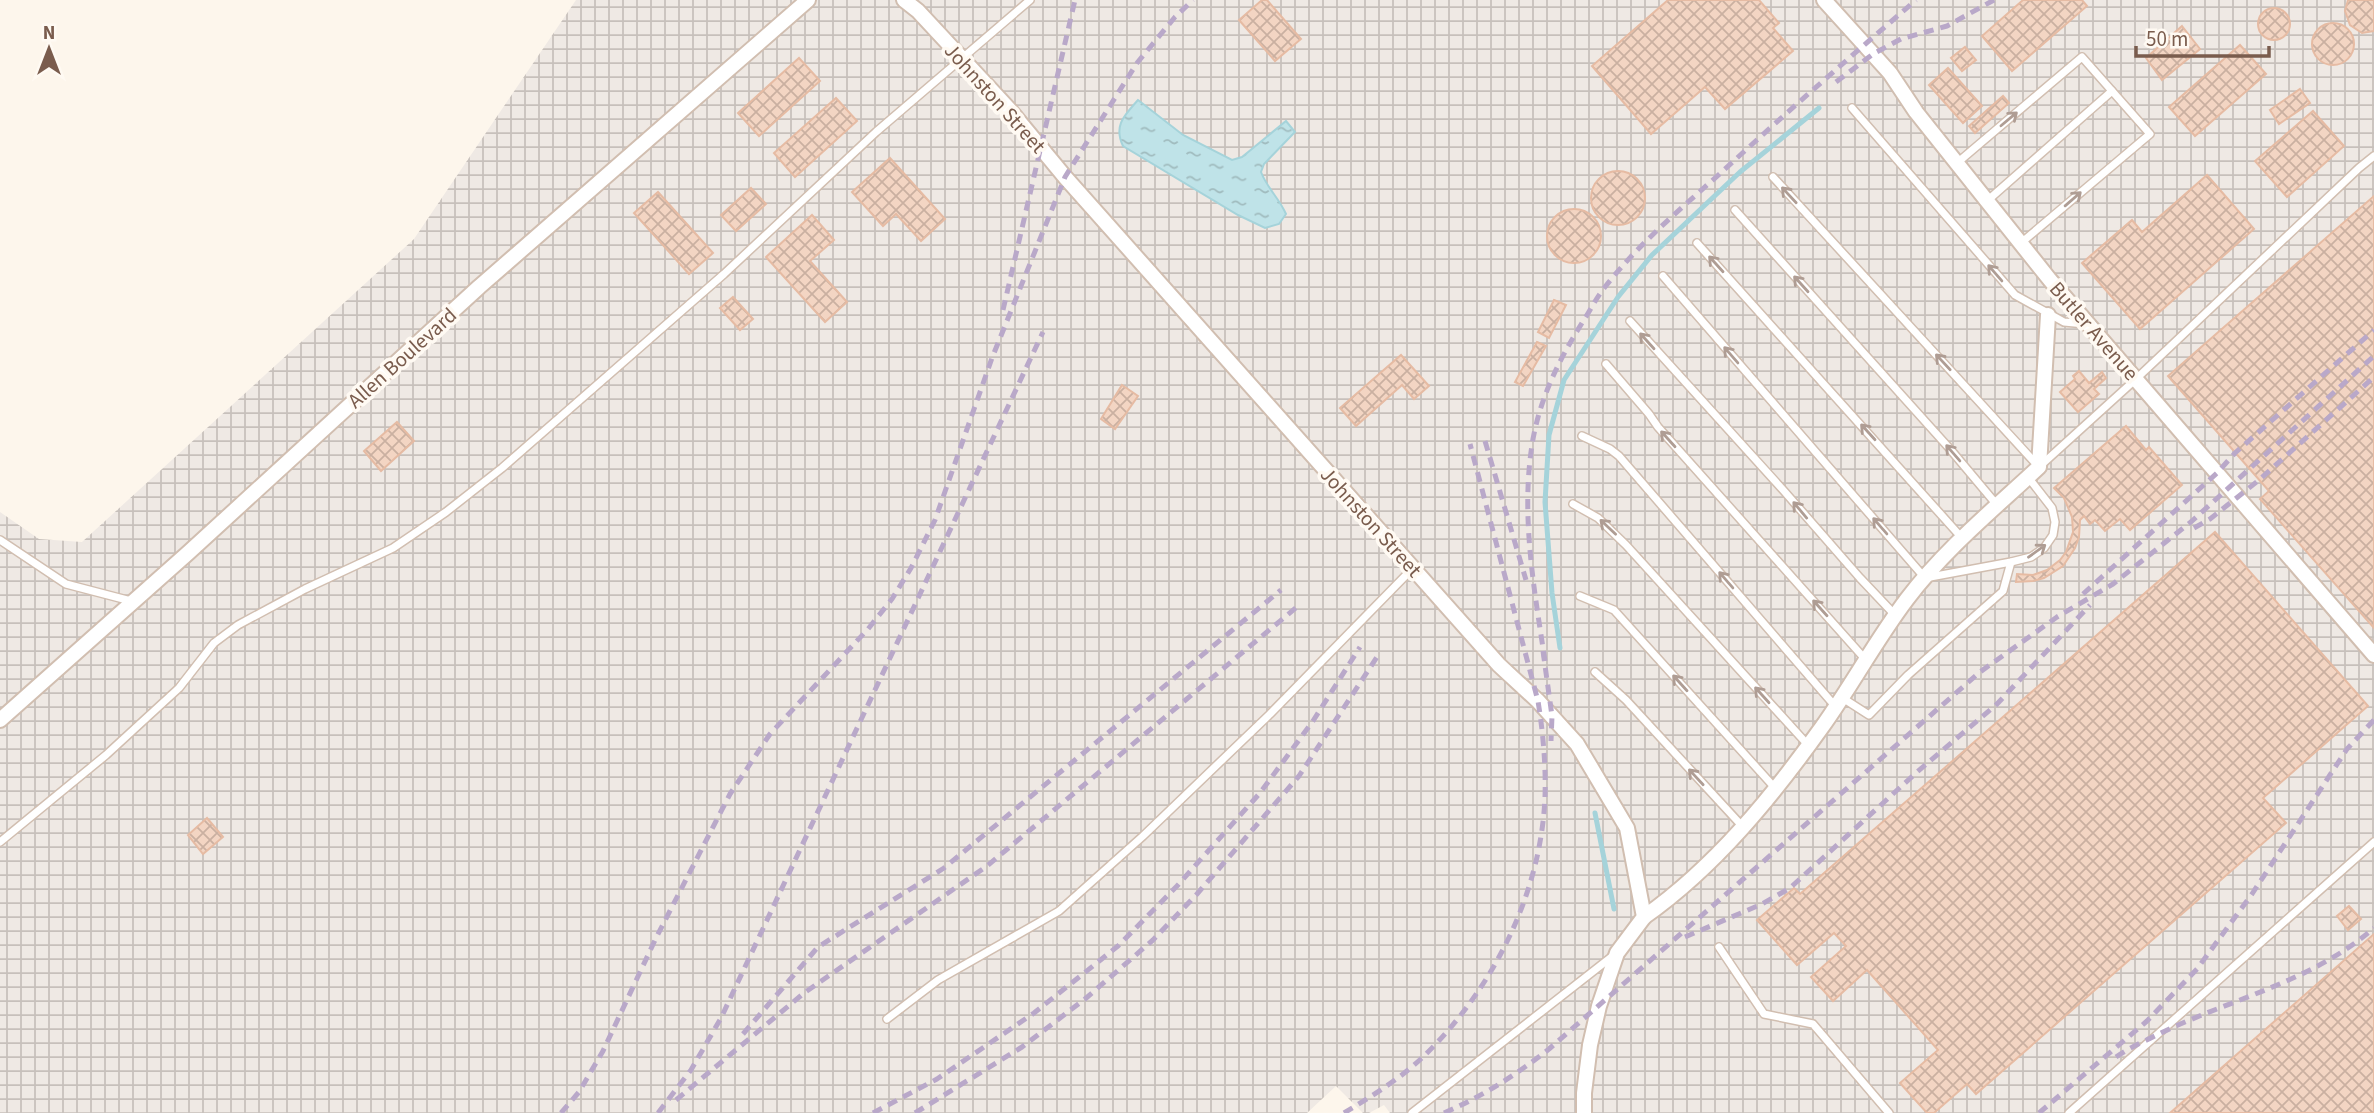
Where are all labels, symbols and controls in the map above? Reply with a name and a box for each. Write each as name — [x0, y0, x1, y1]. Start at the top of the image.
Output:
north arrow — [14, 14, 84, 84]
scale bar — [2136, 14, 2269, 58]
text: N — [43, 20, 55, 47]
text: 50 m — [2146, 24, 2188, 54]
street label: Johnston Street — [937, 36, 1053, 160]
one-way arrow — [2000, 111, 2018, 127]
one-way arrow — [1781, 186, 1797, 204]
one-way arrow — [2063, 191, 2081, 207]
one-way arrow — [1707, 256, 1724, 273]
one-way arrow — [1987, 265, 2003, 283]
one-way arrow — [1793, 275, 1809, 293]
street label: Butler Avenue — [2042, 275, 2146, 387]
street label: Allen Boulevard — [341, 301, 463, 415]
one-way arrow — [1639, 333, 1656, 350]
one-way arrow — [1723, 346, 1739, 364]
one-way arrow — [1934, 354, 1951, 371]
one-way arrow — [1860, 423, 1876, 441]
one-way arrow — [1659, 431, 1676, 448]
one-way arrow — [1945, 444, 1961, 462]
street label: Johnston Street — [1313, 460, 1429, 584]
one-way arrow — [1792, 501, 1808, 519]
one-way arrow — [1872, 518, 1888, 536]
one-way arrow — [1600, 519, 1617, 536]
one-way arrow — [2028, 544, 2047, 559]
one-way arrow — [1718, 572, 1734, 590]
one-way arrow — [1811, 600, 1828, 617]
one-way arrow — [1672, 674, 1688, 692]
one-way arrow — [1754, 686, 1770, 704]
one-way arrow — [1689, 768, 1705, 786]

